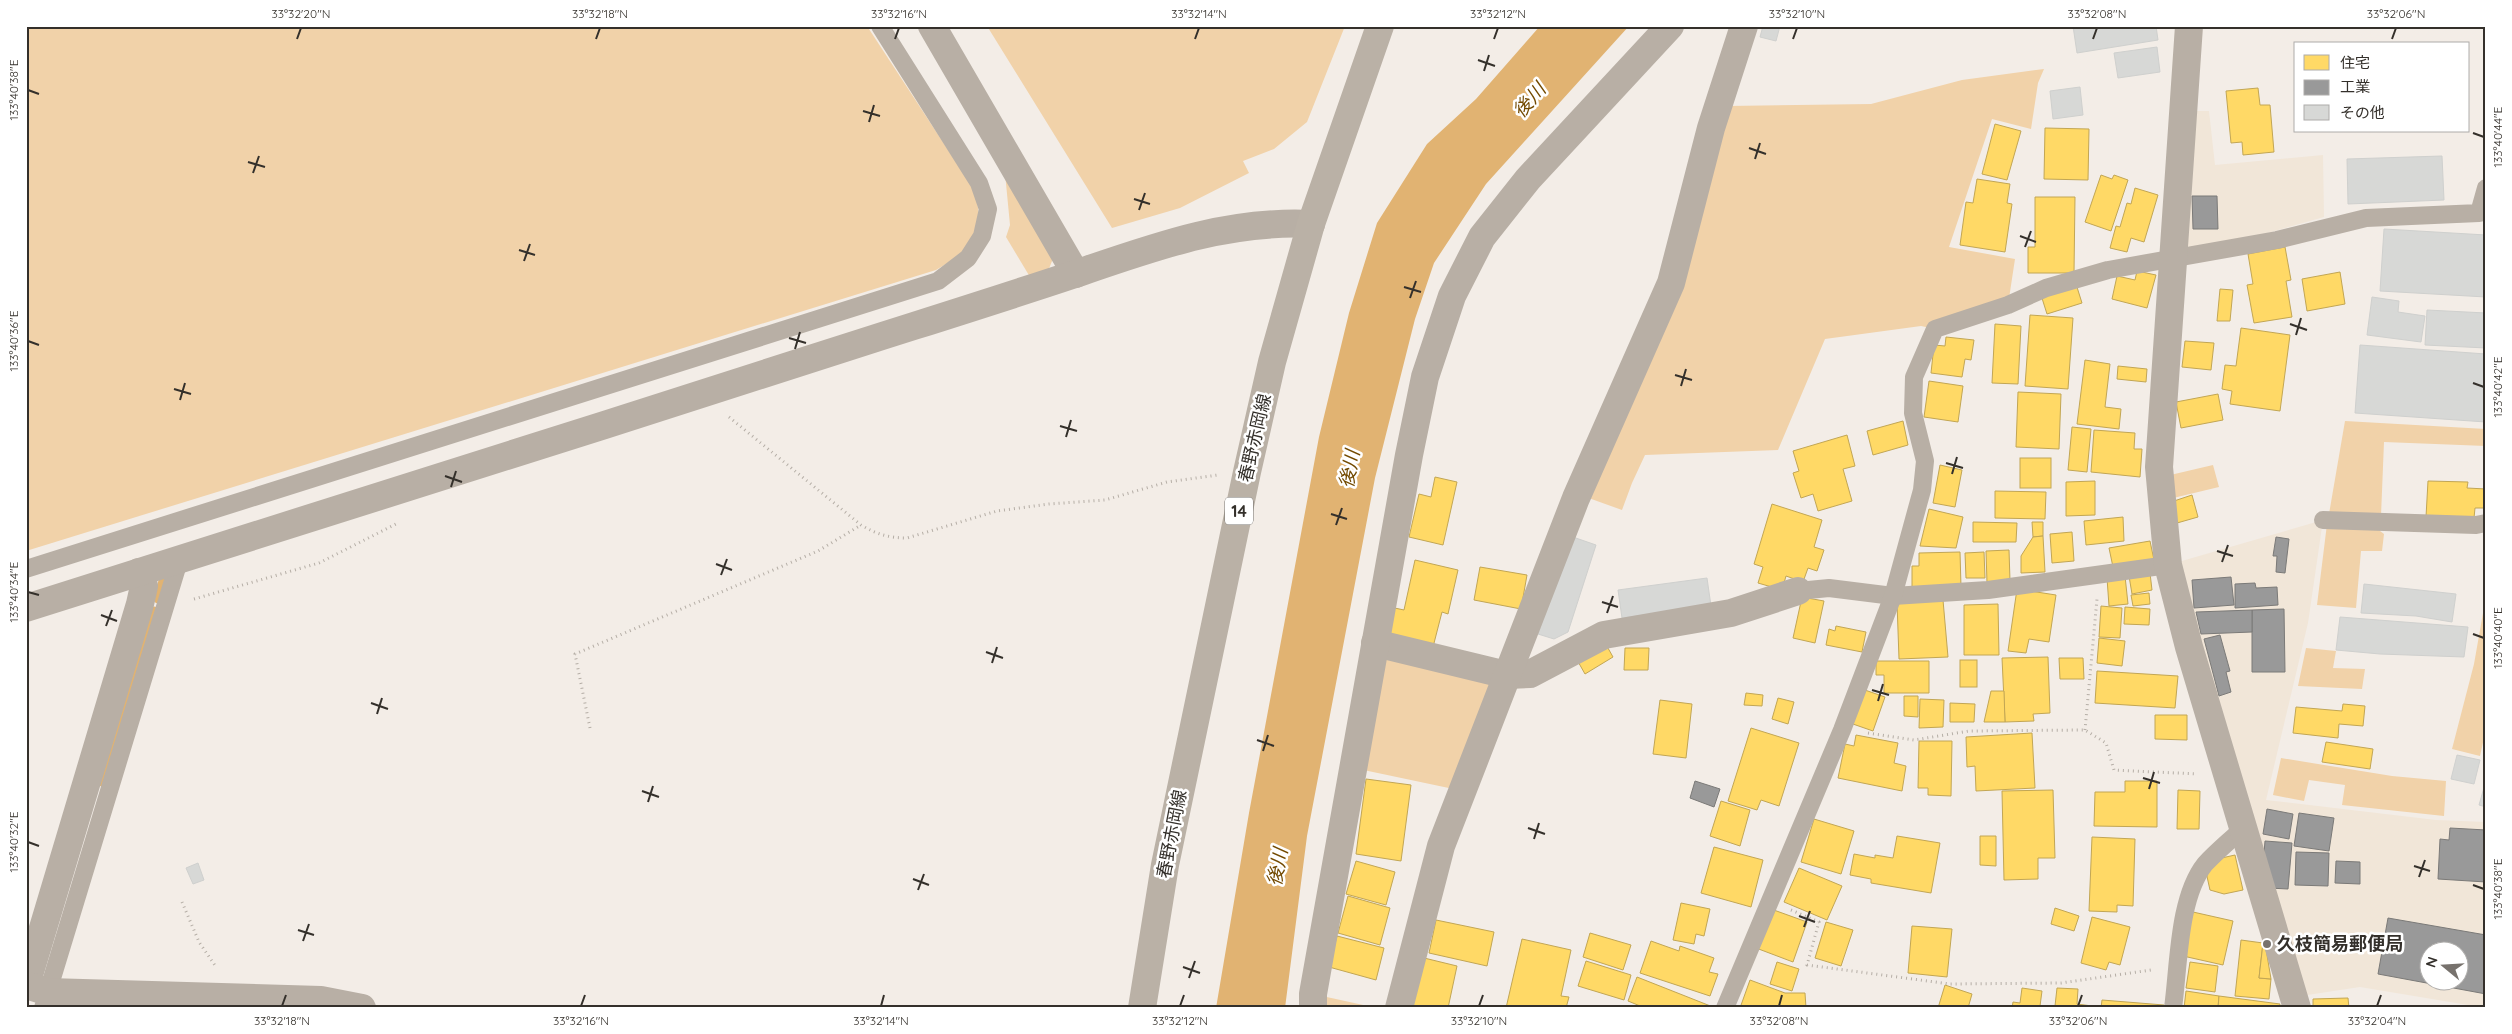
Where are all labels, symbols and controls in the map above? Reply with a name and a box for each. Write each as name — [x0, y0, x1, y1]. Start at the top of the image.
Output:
text: 33°32'20"N — [272, 6, 330, 21]
text: 33°32'18"N — [572, 6, 628, 21]
text: 33°32'16"N — [871, 6, 927, 21]
text: 33°32'14"N — [1171, 6, 1227, 21]
text: 33°32'12"N — [1470, 6, 1526, 21]
text: 33°32'10"N — [1769, 6, 1825, 21]
text: 33°32'08"N — [2068, 6, 2126, 21]
text: 33°32'06"N — [2367, 6, 2425, 21]
legend — [2294, 42, 2470, 132]
text: 住宅 — [2340, 53, 2370, 72]
text: 133°40'38"E — [6, 59, 21, 120]
water label: 後川 — [1507, 76, 1552, 122]
text: 工業 — [2340, 77, 2370, 96]
text: その他 — [2340, 103, 2385, 122]
text: 133°40'44"E — [2490, 106, 2505, 167]
text: 133°40'36"E — [6, 310, 21, 371]
text: 133°40'42"E — [2490, 356, 2505, 418]
street label: 春野赤岡線 — [1233, 391, 1276, 484]
water label: 後川 — [1334, 446, 1364, 490]
road number: 14 — [1225, 498, 1253, 524]
text: 133°40'34"E — [6, 561, 21, 622]
text: 133°40'40"E — [2490, 607, 2505, 669]
street label: 春野赤岡線 — [1152, 788, 1191, 880]
text: 133°40'32"E — [6, 811, 21, 873]
water label: 後川 — [1262, 844, 1292, 888]
text: 133°40'38"E — [2490, 858, 2505, 919]
place label: 久枝簡易郵便局 — [2277, 932, 2403, 955]
marker: 久枝簡易郵便局 — [2261, 938, 2273, 950]
north arrow — [2420, 942, 2470, 992]
text: N — [2421, 954, 2442, 970]
text: 33°32'18"N — [254, 1013, 310, 1028]
text: 33°32'16"N — [553, 1013, 609, 1028]
text: 33°32'14"N — [853, 1013, 909, 1028]
text: 33°32'12"N — [1152, 1013, 1208, 1028]
text: 33°32'10"N — [1451, 1013, 1507, 1028]
text: 33°32'08"N — [1750, 1013, 1808, 1028]
text: 33°32'06"N — [2049, 1013, 2107, 1028]
text: 33°32'04"N — [2348, 1013, 2406, 1028]

